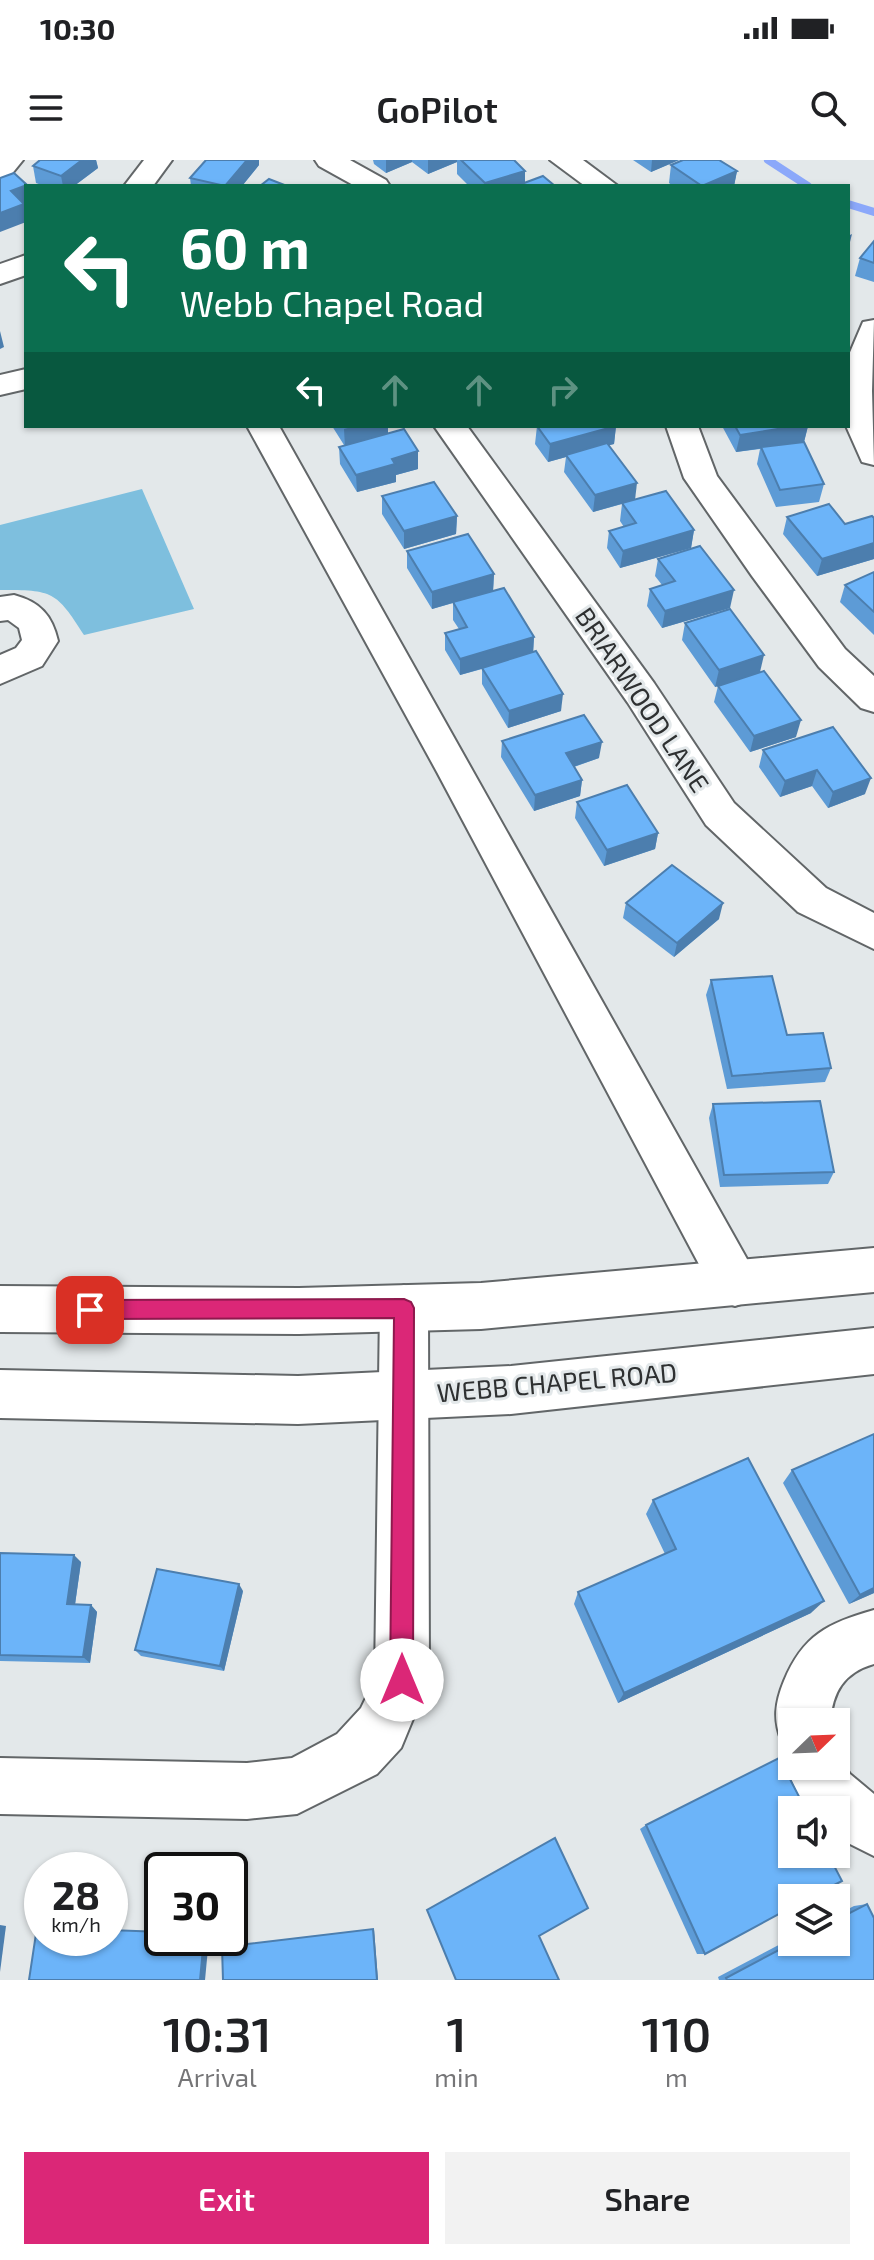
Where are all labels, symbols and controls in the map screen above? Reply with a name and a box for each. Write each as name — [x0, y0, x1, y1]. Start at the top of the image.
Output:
text: 10:30 — [40, 10, 116, 46]
icon: menu — [24, 86, 68, 130]
icon: search — [806, 86, 850, 130]
text: GoPilot — [376, 87, 498, 130]
text: 60 m — [180, 213, 310, 280]
icon: left — [48, 216, 152, 320]
text: Webb Chapel Road — [180, 281, 484, 324]
icon: left — [289, 368, 333, 412]
icon: ahead — [373, 368, 417, 412]
icon: ahead — [457, 368, 501, 412]
icon: right — [541, 368, 585, 412]
street label: BRIARWOOD LANE — [570, 601, 717, 797]
pin — [56, 1276, 124, 1344]
icon: arrive — [68, 1288, 112, 1332]
street label: WEBB CHAPEL ROAD — [436, 1356, 678, 1407]
position arrow — [360, 1638, 444, 1722]
north arrow — [778, 1708, 850, 1780]
map controls — [778, 1708, 850, 1956]
button: sound — [778, 1796, 850, 1868]
speed limit sign: 30 — [144, 1852, 248, 1956]
text: 28 — [52, 1870, 100, 1918]
button: layers — [778, 1884, 850, 1956]
text: km/h — [51, 1912, 101, 1936]
text: 10:31 — [163, 2004, 272, 2062]
text: 1 — [446, 2004, 466, 2062]
text: 110 — [641, 2004, 711, 2062]
text: Arrival — [178, 2061, 257, 2092]
text: min — [434, 2061, 479, 2092]
text: m — [665, 2061, 688, 2092]
button: Exit — [24, 2152, 429, 2244]
button: Share — [445, 2152, 850, 2244]

